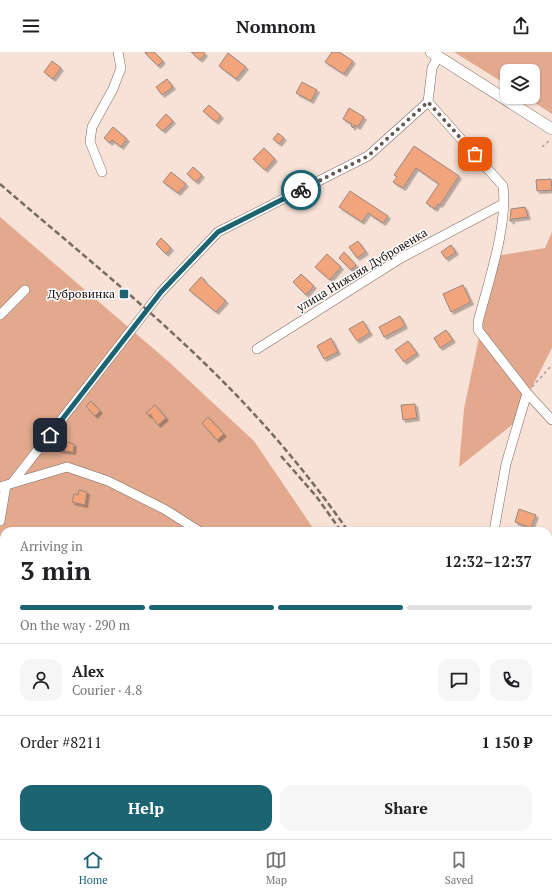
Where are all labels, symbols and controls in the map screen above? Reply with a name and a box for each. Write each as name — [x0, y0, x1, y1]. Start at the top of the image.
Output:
text: Nomnom — [236, 14, 316, 38]
icon: menu — [20, 15, 42, 37]
icon: share — [510, 15, 532, 37]
map controls — [500, 64, 540, 104]
button: layers — [500, 64, 540, 104]
pin — [458, 137, 492, 171]
icon: bag — [464, 143, 486, 165]
courier — [281, 170, 321, 210]
icon: bike — [290, 179, 312, 201]
street label: улица Нижняя Дубровенка — [293, 225, 430, 315]
place label: Дубровинка — [48, 286, 115, 301]
marker: Дубровинка — [118, 288, 130, 300]
pin — [33, 418, 67, 452]
icon: home — [39, 424, 61, 446]
text: Arriving in — [20, 537, 83, 555]
text: 12:32–12:37 — [445, 551, 532, 571]
text: 3 min — [20, 553, 91, 587]
text: On the way · 290 m — [20, 616, 130, 634]
button: person — [20, 659, 62, 701]
button: chat — [438, 659, 480, 701]
button: phone — [490, 659, 532, 701]
text: Alex — [72, 661, 104, 681]
text: Courier · 4.8 — [72, 681, 142, 699]
text: Order #8211 — [20, 732, 102, 752]
text: 1 150 ₽ — [482, 732, 532, 752]
button: Help — [20, 785, 272, 831]
button: Share — [280, 785, 532, 831]
tab: Home — [79, 849, 108, 887]
tab: Map — [265, 849, 287, 887]
tab: Saved — [445, 849, 473, 887]

